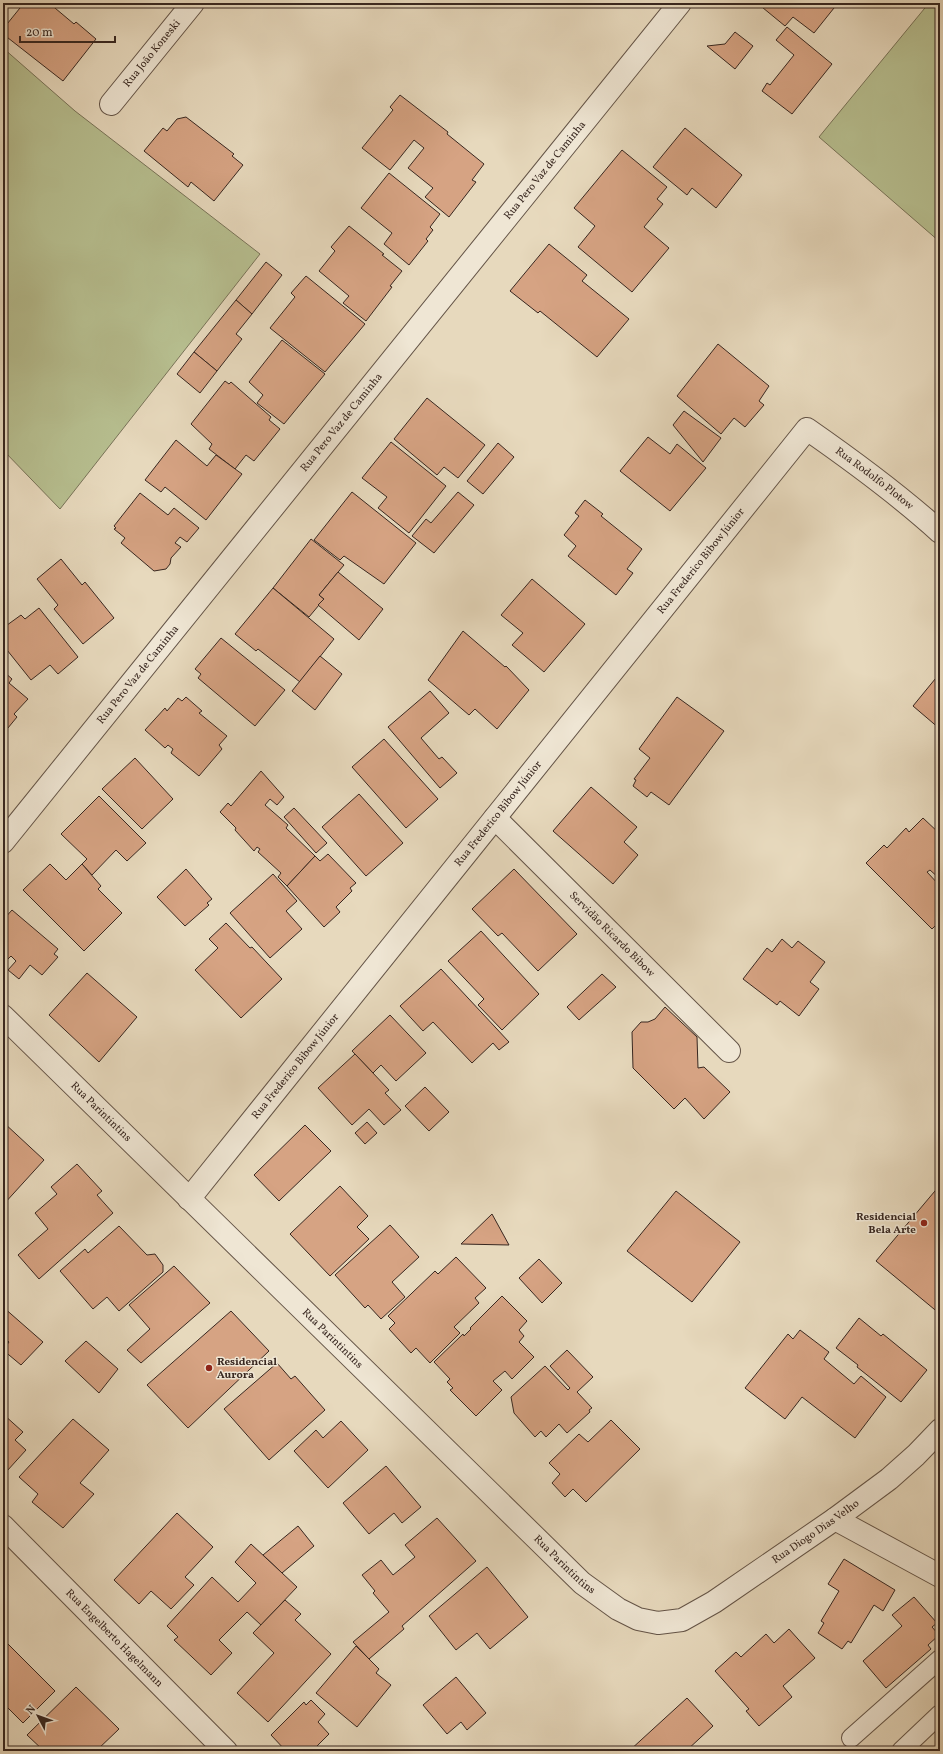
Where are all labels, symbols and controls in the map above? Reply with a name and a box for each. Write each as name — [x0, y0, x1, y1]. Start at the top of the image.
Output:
street label: Rua João Koneski — [120, 17, 184, 91]
scale bar — [20, 18, 115, 44]
text: 20 m — [26, 25, 53, 41]
street label: Rua Pero Vaz de Caminha — [501, 117, 590, 223]
street label: Rua Pero Vaz de Caminha — [297, 370, 386, 475]
street label: Rua Rodolfo Plotow — [832, 444, 917, 514]
street label: Rua Frederico Bibow Júnior — [654, 505, 748, 617]
street label: Rua Pero Vaz de Caminha — [94, 622, 183, 727]
street label: Rua Frederico Bibow Júnior — [451, 757, 546, 870]
street label: Servidão Ricardo Bibow — [566, 888, 658, 981]
street label: Rua Frederico Bibow Júnior — [248, 1010, 343, 1123]
street label: Rua Parintintins — [67, 1078, 135, 1145]
place label: Residencial Bela Arte — [856, 1210, 916, 1238]
marker: Residencial Bela Arte — [919, 1218, 929, 1228]
street label: Rua Parintintins — [299, 1305, 366, 1372]
place label: Residencial Aurora — [217, 1355, 277, 1383]
marker: Residencial Aurora — [204, 1363, 214, 1373]
street label: Rua Diogo Dias Velho — [769, 1496, 862, 1567]
street label: Rua Parintintins — [530, 1532, 598, 1598]
street label: Rua Engelberto Hagelmann — [62, 1586, 167, 1691]
north arrow — [18, 1696, 58, 1736]
text: N — [23, 1702, 40, 1718]

